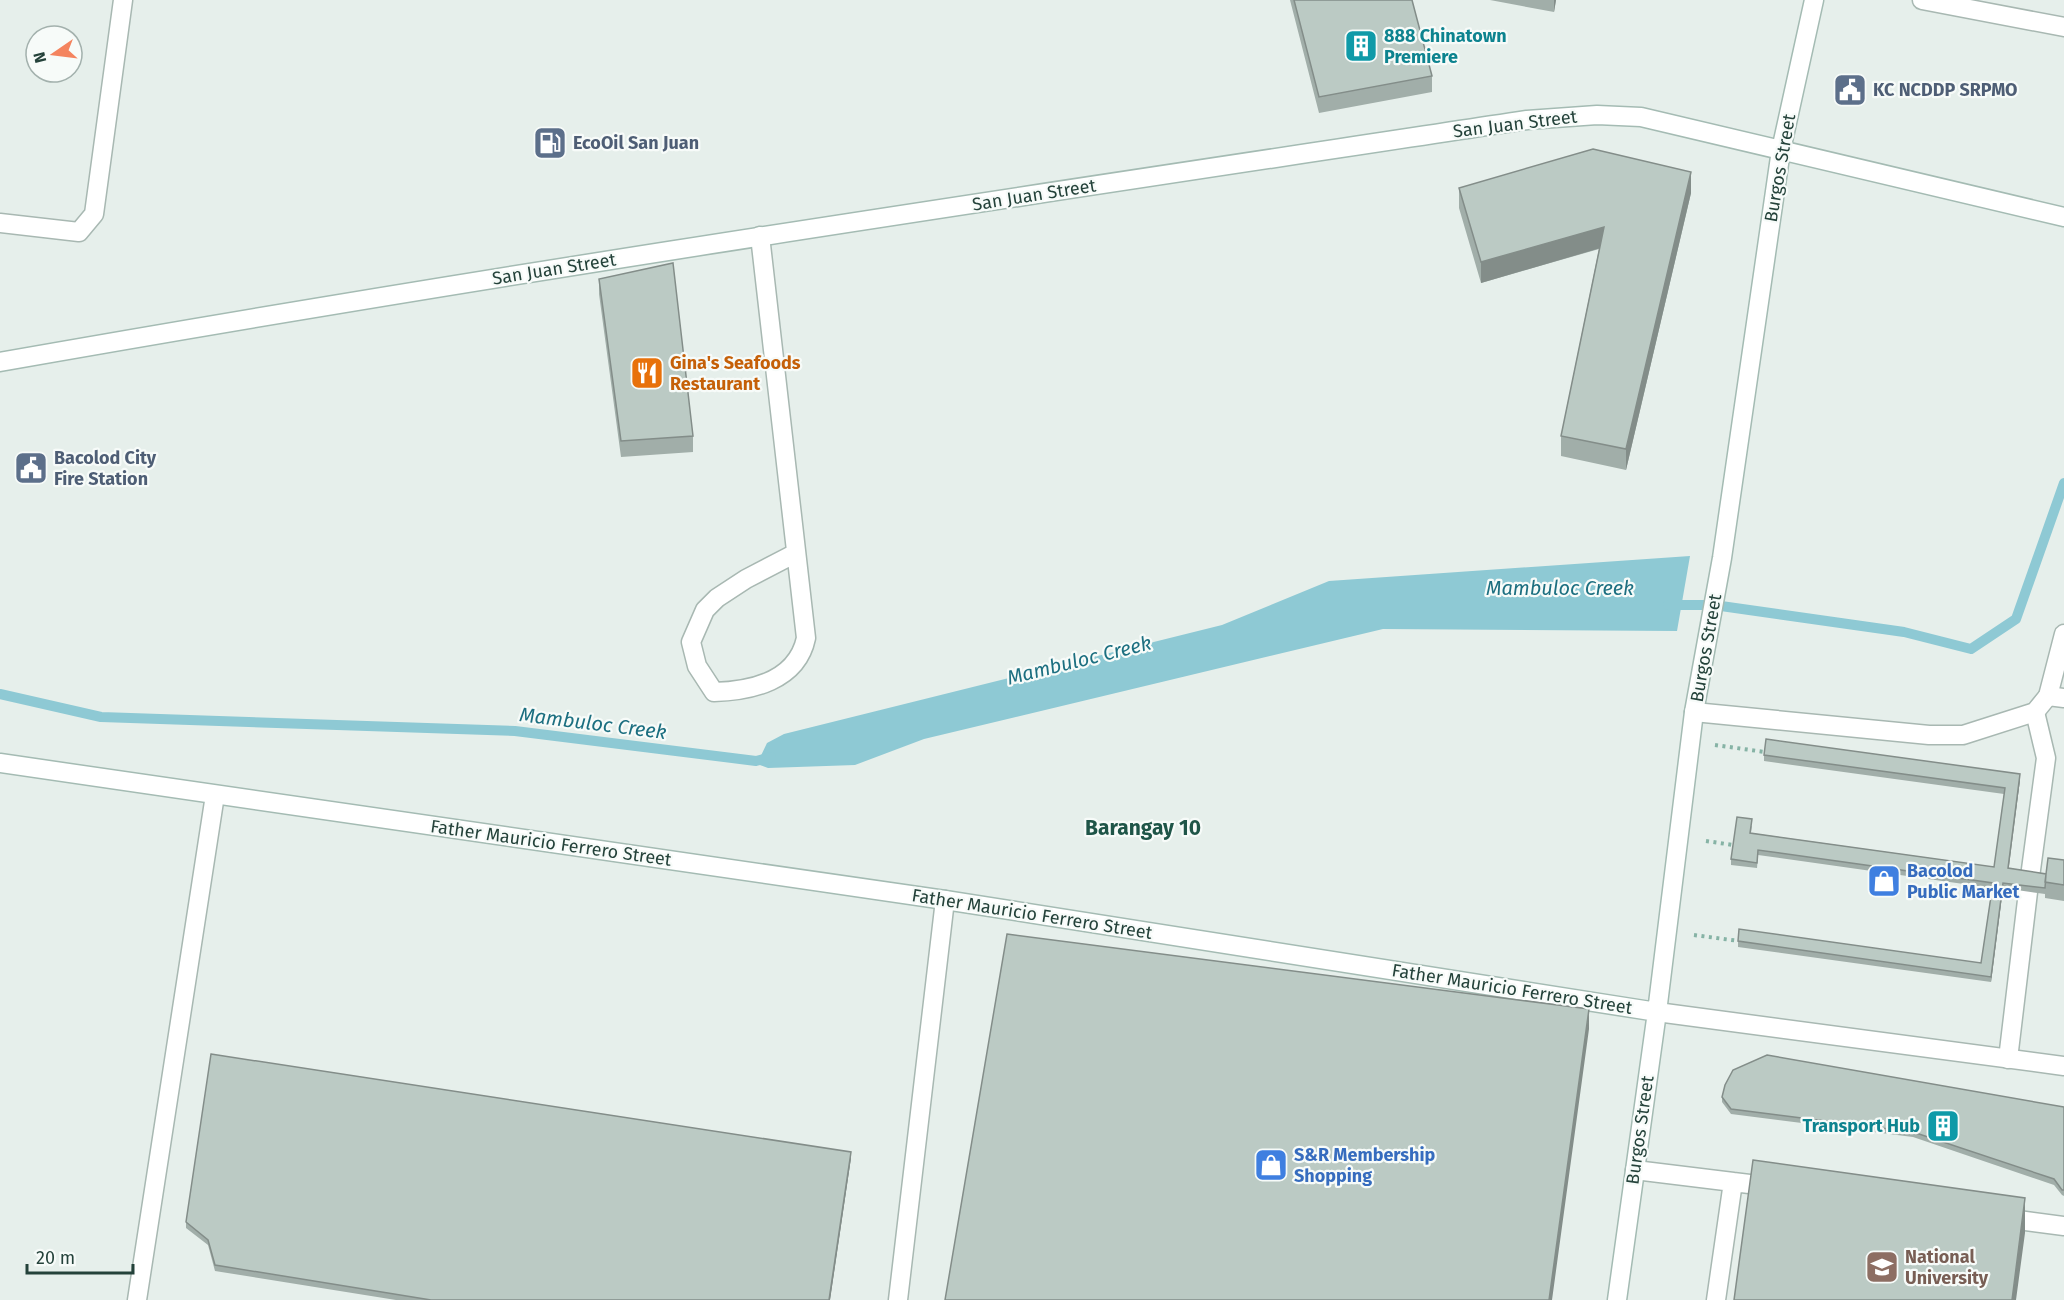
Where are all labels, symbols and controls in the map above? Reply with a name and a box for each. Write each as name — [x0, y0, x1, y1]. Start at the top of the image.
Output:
north arrow — [24, 24, 84, 84]
place label: 888 Chinatown Premiere — [1384, 25, 1507, 68]
building icon: 888 Chinatown Premiere — [1343, 28, 1379, 64]
text: N — [29, 50, 50, 65]
public building icon: KC NCDDP SRPMO — [1832, 72, 1868, 108]
place label: KC NCDDP SRPMO — [1873, 79, 2018, 101]
street label: San Juan Street — [1452, 105, 1579, 143]
street label: Burgos Street — [1760, 112, 1800, 224]
fuel station icon: EcoOil San Juan — [532, 125, 568, 161]
place label: EcoOil San Juan — [573, 132, 699, 154]
street label: San Juan Street — [971, 174, 1098, 216]
street label: San Juan Street — [491, 248, 618, 290]
place label: Gina's Seafoods Restaurant — [670, 352, 801, 395]
restaurant icon: Gina's Seafoods Restaurant — [629, 355, 665, 391]
place label: Bacolod City Fire Station — [54, 447, 157, 490]
public building icon: Bacolod City Fire Station — [13, 450, 49, 486]
water label: Mambuloc Creek — [1486, 576, 1634, 600]
street label: Burgos Street — [1686, 592, 1726, 704]
water label: Mambuloc Creek — [1004, 630, 1154, 690]
water label: Mambuloc Creek — [518, 702, 668, 744]
street label: Father Mauricio Ferrero Street — [429, 815, 673, 871]
district label: Barangay 10 — [1085, 815, 1201, 841]
place label: Bacolod Public Market — [1907, 860, 2021, 903]
shop icon: Bacolod Public Market — [1866, 863, 1902, 899]
street label: Father Mauricio Ferrero Street — [910, 884, 1154, 944]
street label: Father Mauricio Ferrero Street — [1390, 959, 1634, 1019]
street label: Burgos Street — [1621, 1074, 1659, 1186]
building icon: Transport Hub — [1925, 1108, 1961, 1144]
place label: Transport Hub — [1803, 1115, 1920, 1137]
place label: S&R Membership Shopping — [1294, 1144, 1435, 1187]
shop icon: S&R Membership Shopping — [1253, 1147, 1289, 1183]
scale bar — [27, 1237, 134, 1275]
place label: National University — [1905, 1246, 1989, 1289]
text: 20 m — [36, 1247, 75, 1269]
school or university icon: National University — [1864, 1249, 1900, 1285]

